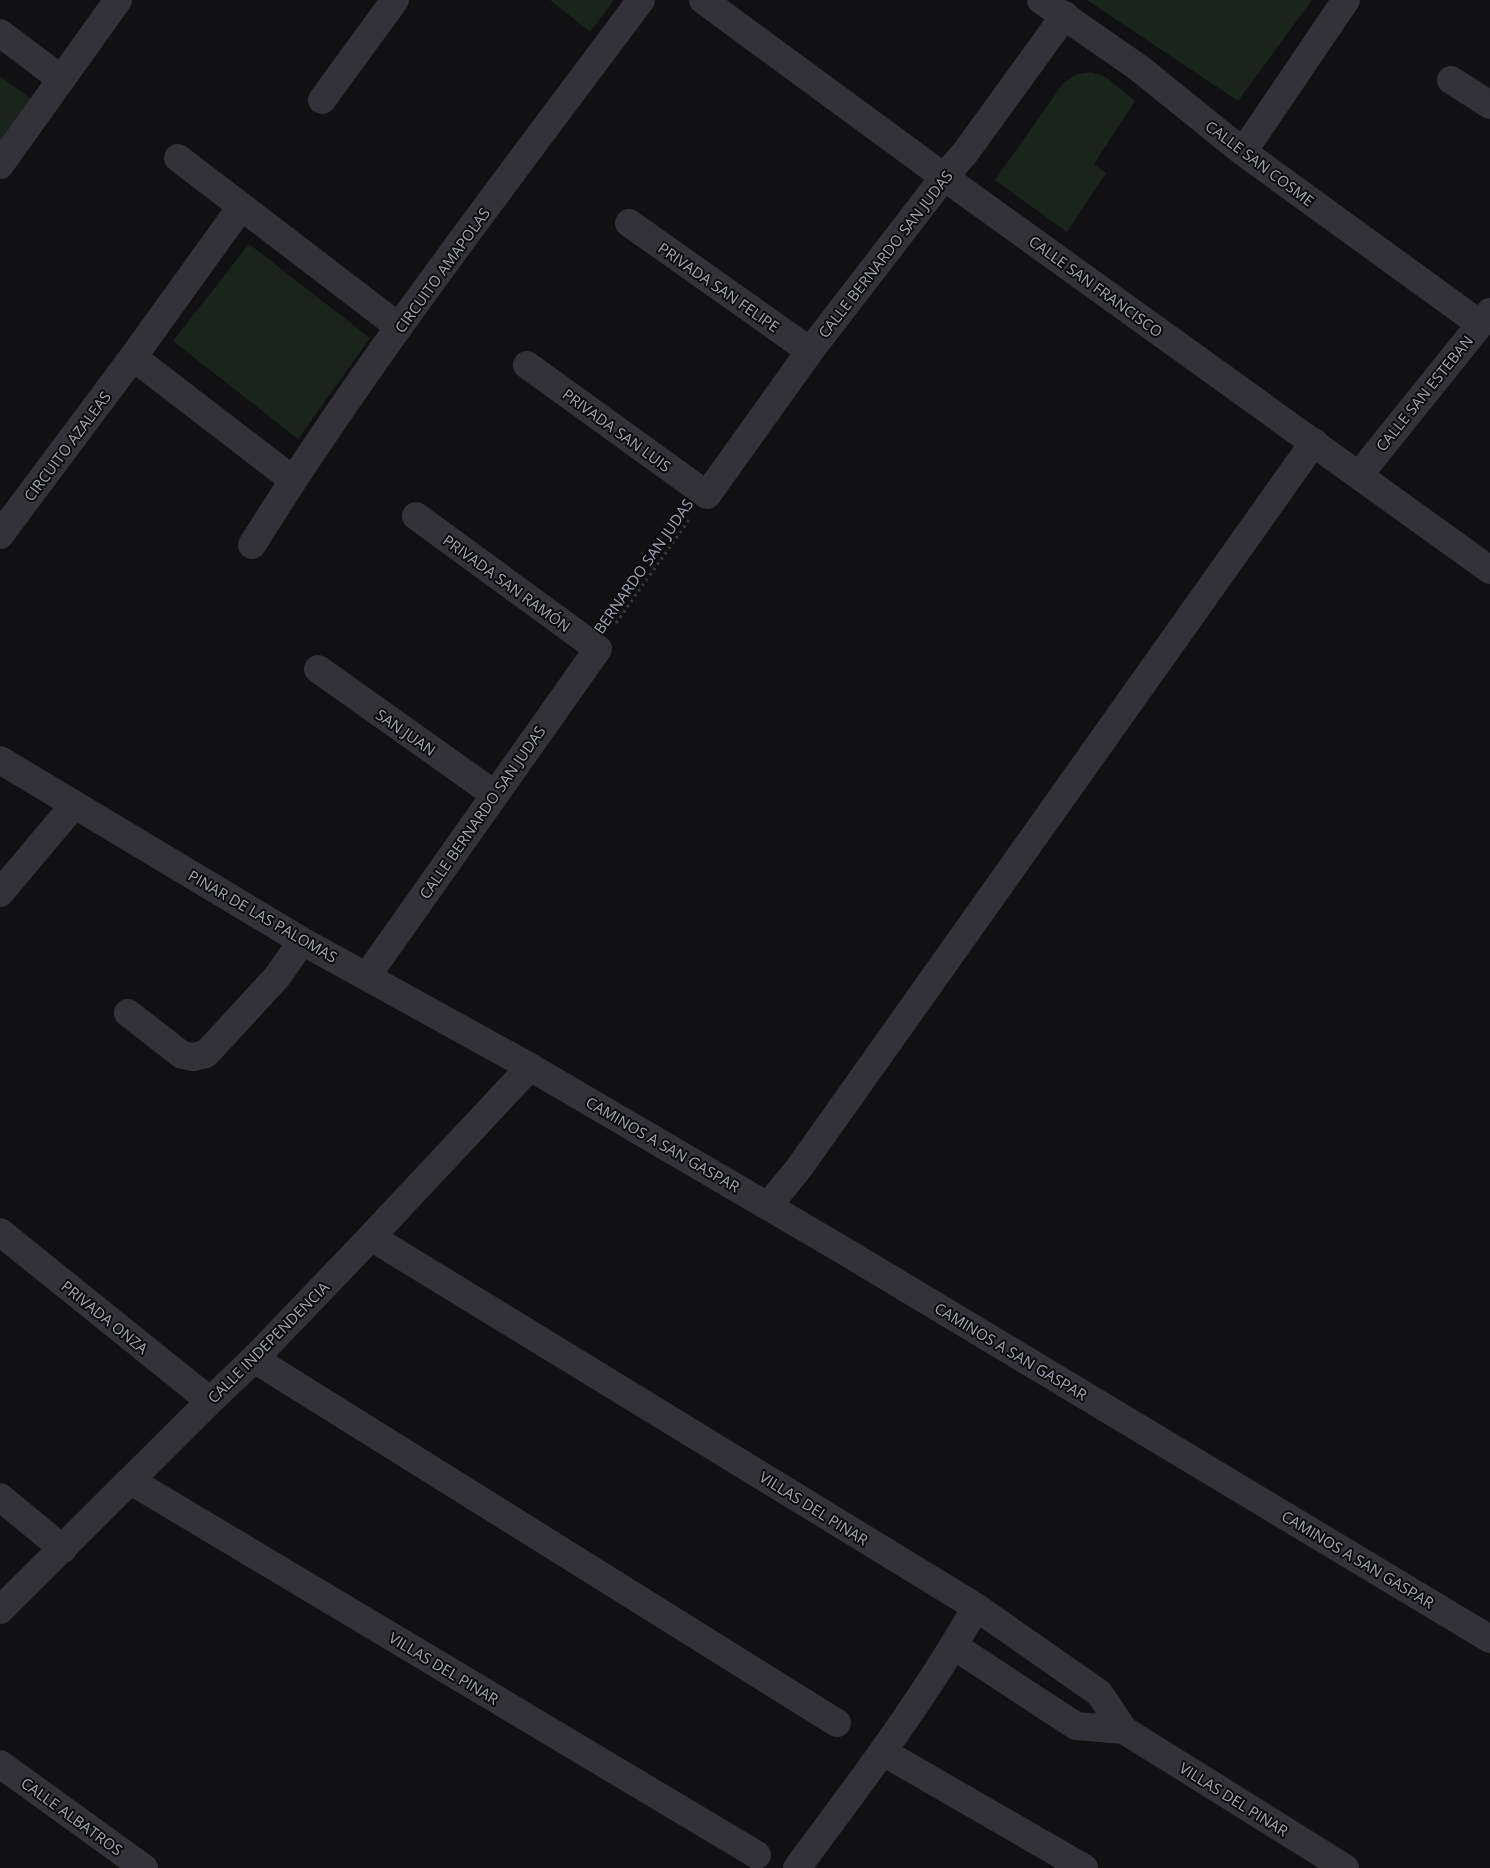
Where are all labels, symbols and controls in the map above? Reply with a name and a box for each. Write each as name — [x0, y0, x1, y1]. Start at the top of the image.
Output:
street label: CALLE SAN COSME — [1202, 116, 1318, 210]
street label: CALLE BERNARDO SAN JUDAS — [813, 166, 957, 342]
street label: CIRCUITO AMAPOLAS — [390, 203, 494, 337]
street label: CALLE SAN FRANCISCO — [1025, 231, 1167, 341]
street label: PRIVADA SAN FELIPE — [654, 238, 784, 336]
street label: CALLE SAN ESTEBAN — [1371, 331, 1477, 455]
street label: PRIVADA SAN LUIS — [559, 384, 675, 476]
street label: CIRCUITO AZALEAS — [19, 387, 115, 505]
street label: BERNARDO SAN JUDAS — [589, 495, 697, 637]
street label: PRIVADA SAN RAMÓN — [439, 530, 575, 636]
street label: SAN JUAN — [372, 704, 440, 760]
street label: CALLE BERNARDO SAN JUDAS — [414, 721, 550, 903]
street label: PINAR DE LAS PALOMAS — [185, 865, 341, 967]
street label: CAMINOS A SAN GASPAR — [582, 1092, 744, 1197]
street label: PRIVADA ONZA — [57, 1276, 153, 1359]
street label: CALLE INDEPENDENCIA — [203, 1277, 333, 1407]
street label: CAMINOS A SAN GASPAR — [931, 1298, 1092, 1405]
street label: VILLAS DEL PINAR — [756, 1467, 873, 1550]
street label: CAMINOS A SAN GASPAR — [1278, 1506, 1439, 1613]
street label: VILLAS DEL PINAR — [385, 1627, 503, 1709]
street label: VILLAS DEL PINAR — [1176, 1758, 1293, 1841]
street label: CALLE ALBATROS — [17, 1772, 127, 1860]

